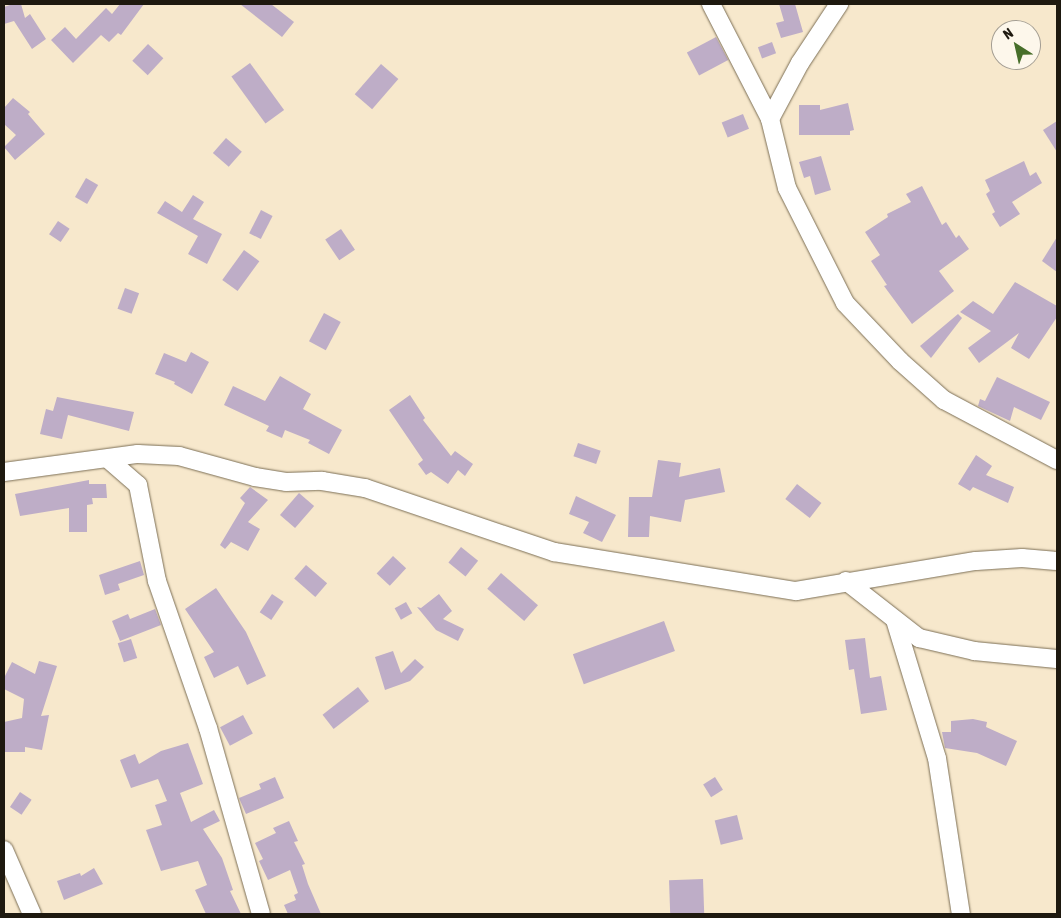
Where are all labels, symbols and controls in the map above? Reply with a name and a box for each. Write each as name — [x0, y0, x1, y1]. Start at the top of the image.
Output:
north arrow — [991, 20, 1041, 70]
text: N — [1000, 25, 1016, 42]

